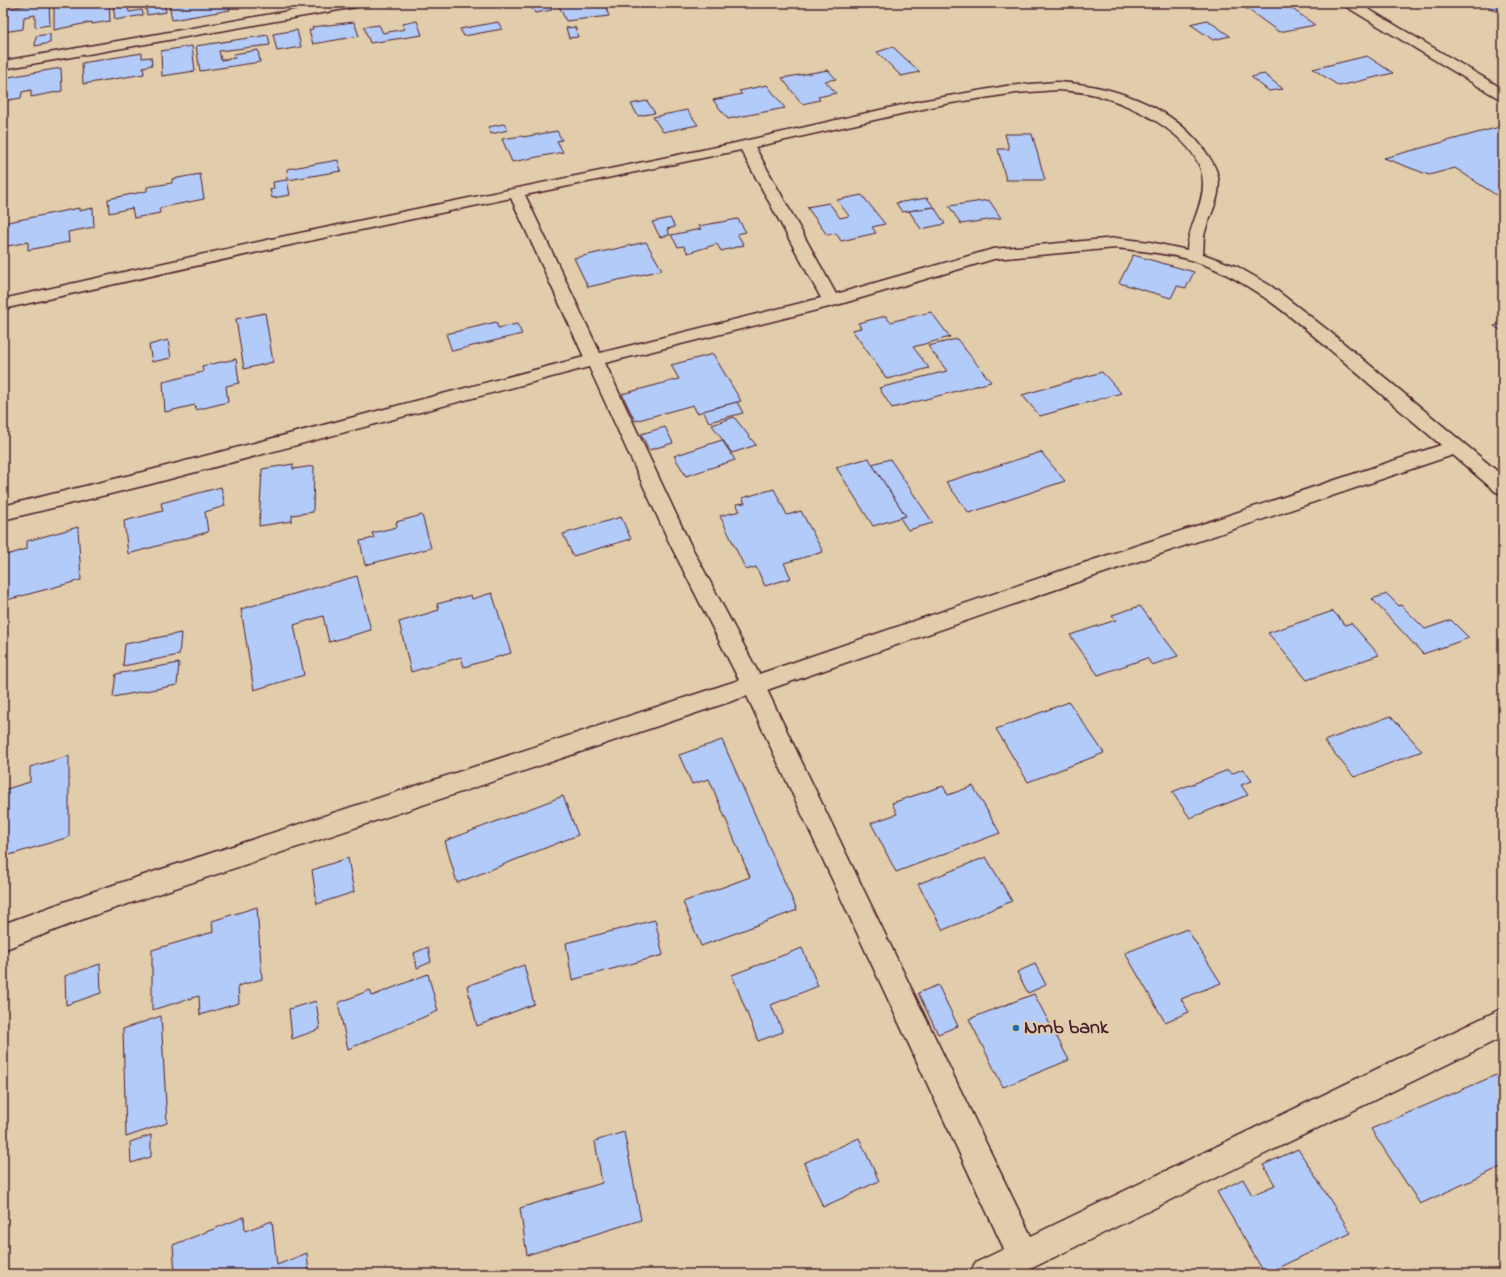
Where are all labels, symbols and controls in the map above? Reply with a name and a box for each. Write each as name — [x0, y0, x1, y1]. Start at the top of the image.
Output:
place label: Nmb bank — [1024, 1014, 1110, 1043]
marker: Nmb bank — [1011, 1023, 1021, 1033]

